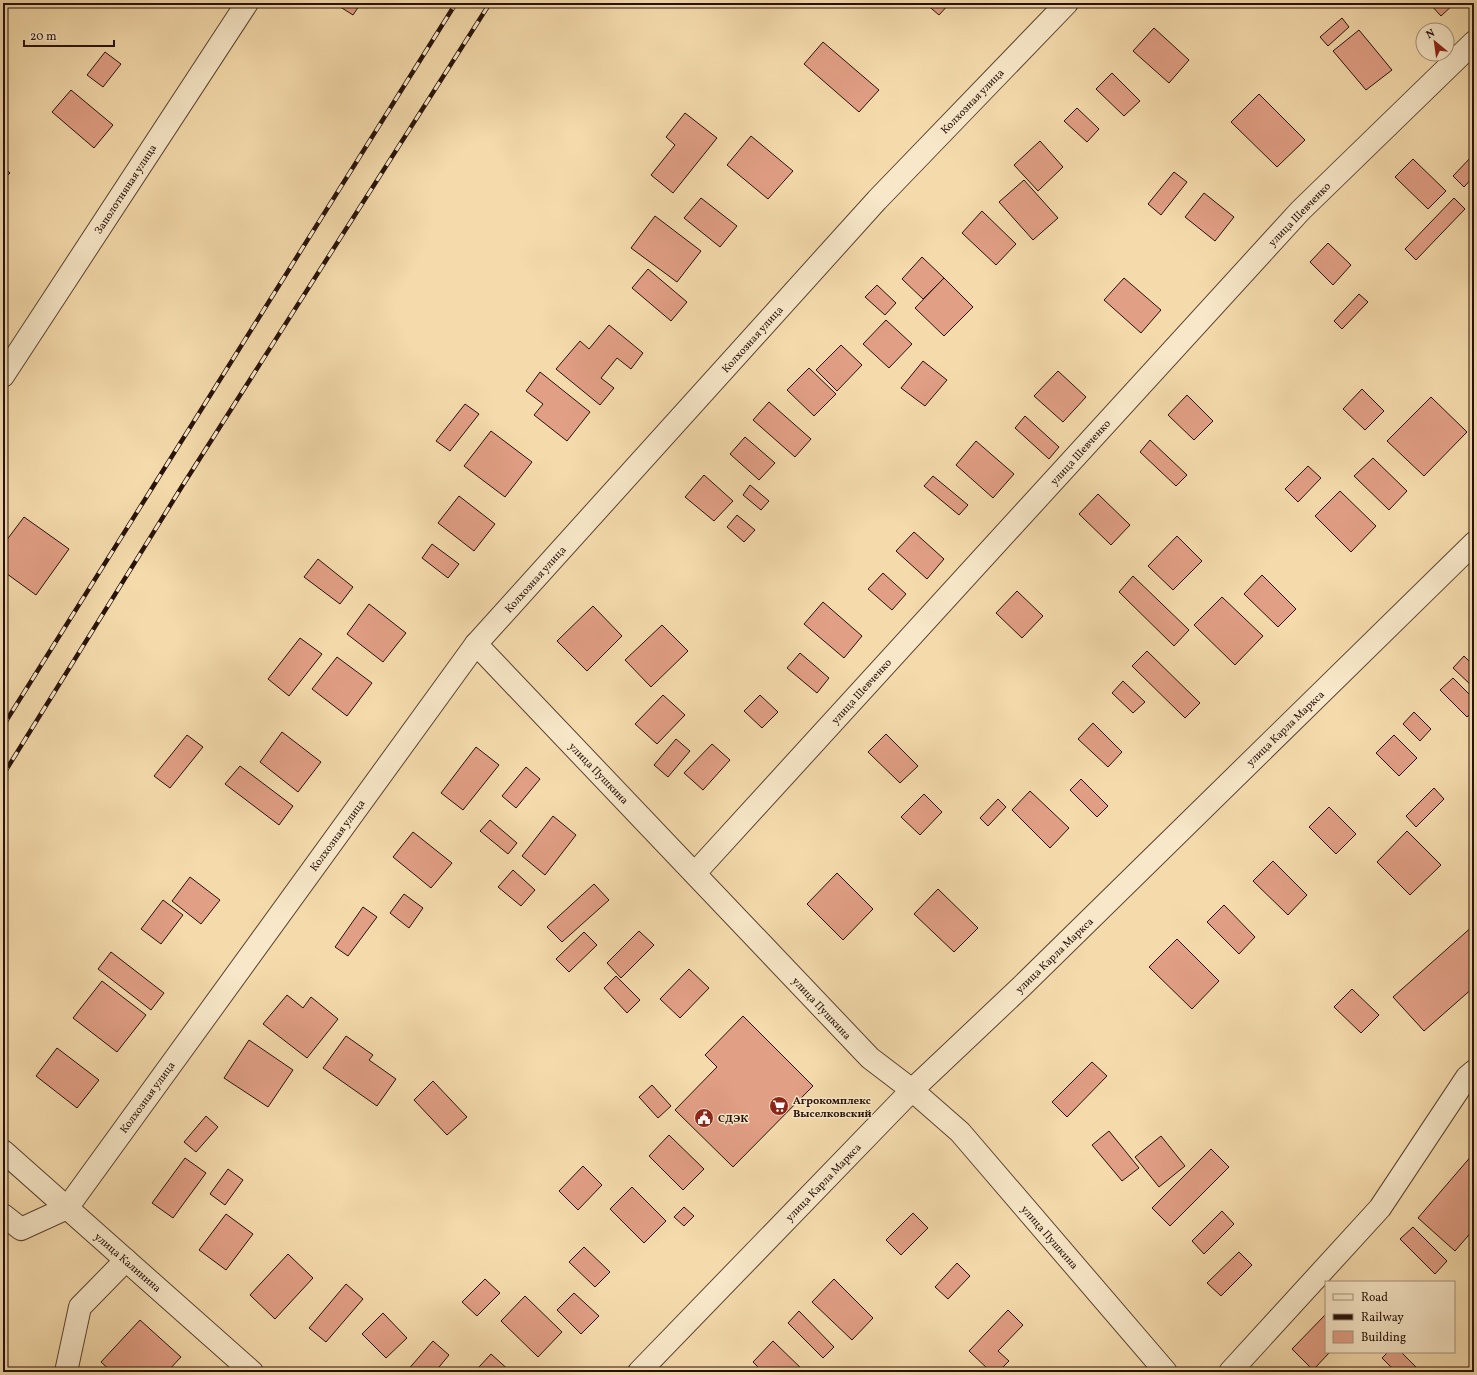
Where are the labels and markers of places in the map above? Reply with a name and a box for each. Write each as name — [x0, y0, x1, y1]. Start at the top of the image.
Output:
place label: Агрокомплекс Выселковский — [793, 1094, 872, 1122]
supermarket icon: Агрокомплекс Выселковский — [768, 1095, 790, 1117]
public building icon: СДЭК — [693, 1107, 715, 1129]
place label: СДЭК — [718, 1112, 748, 1127]

